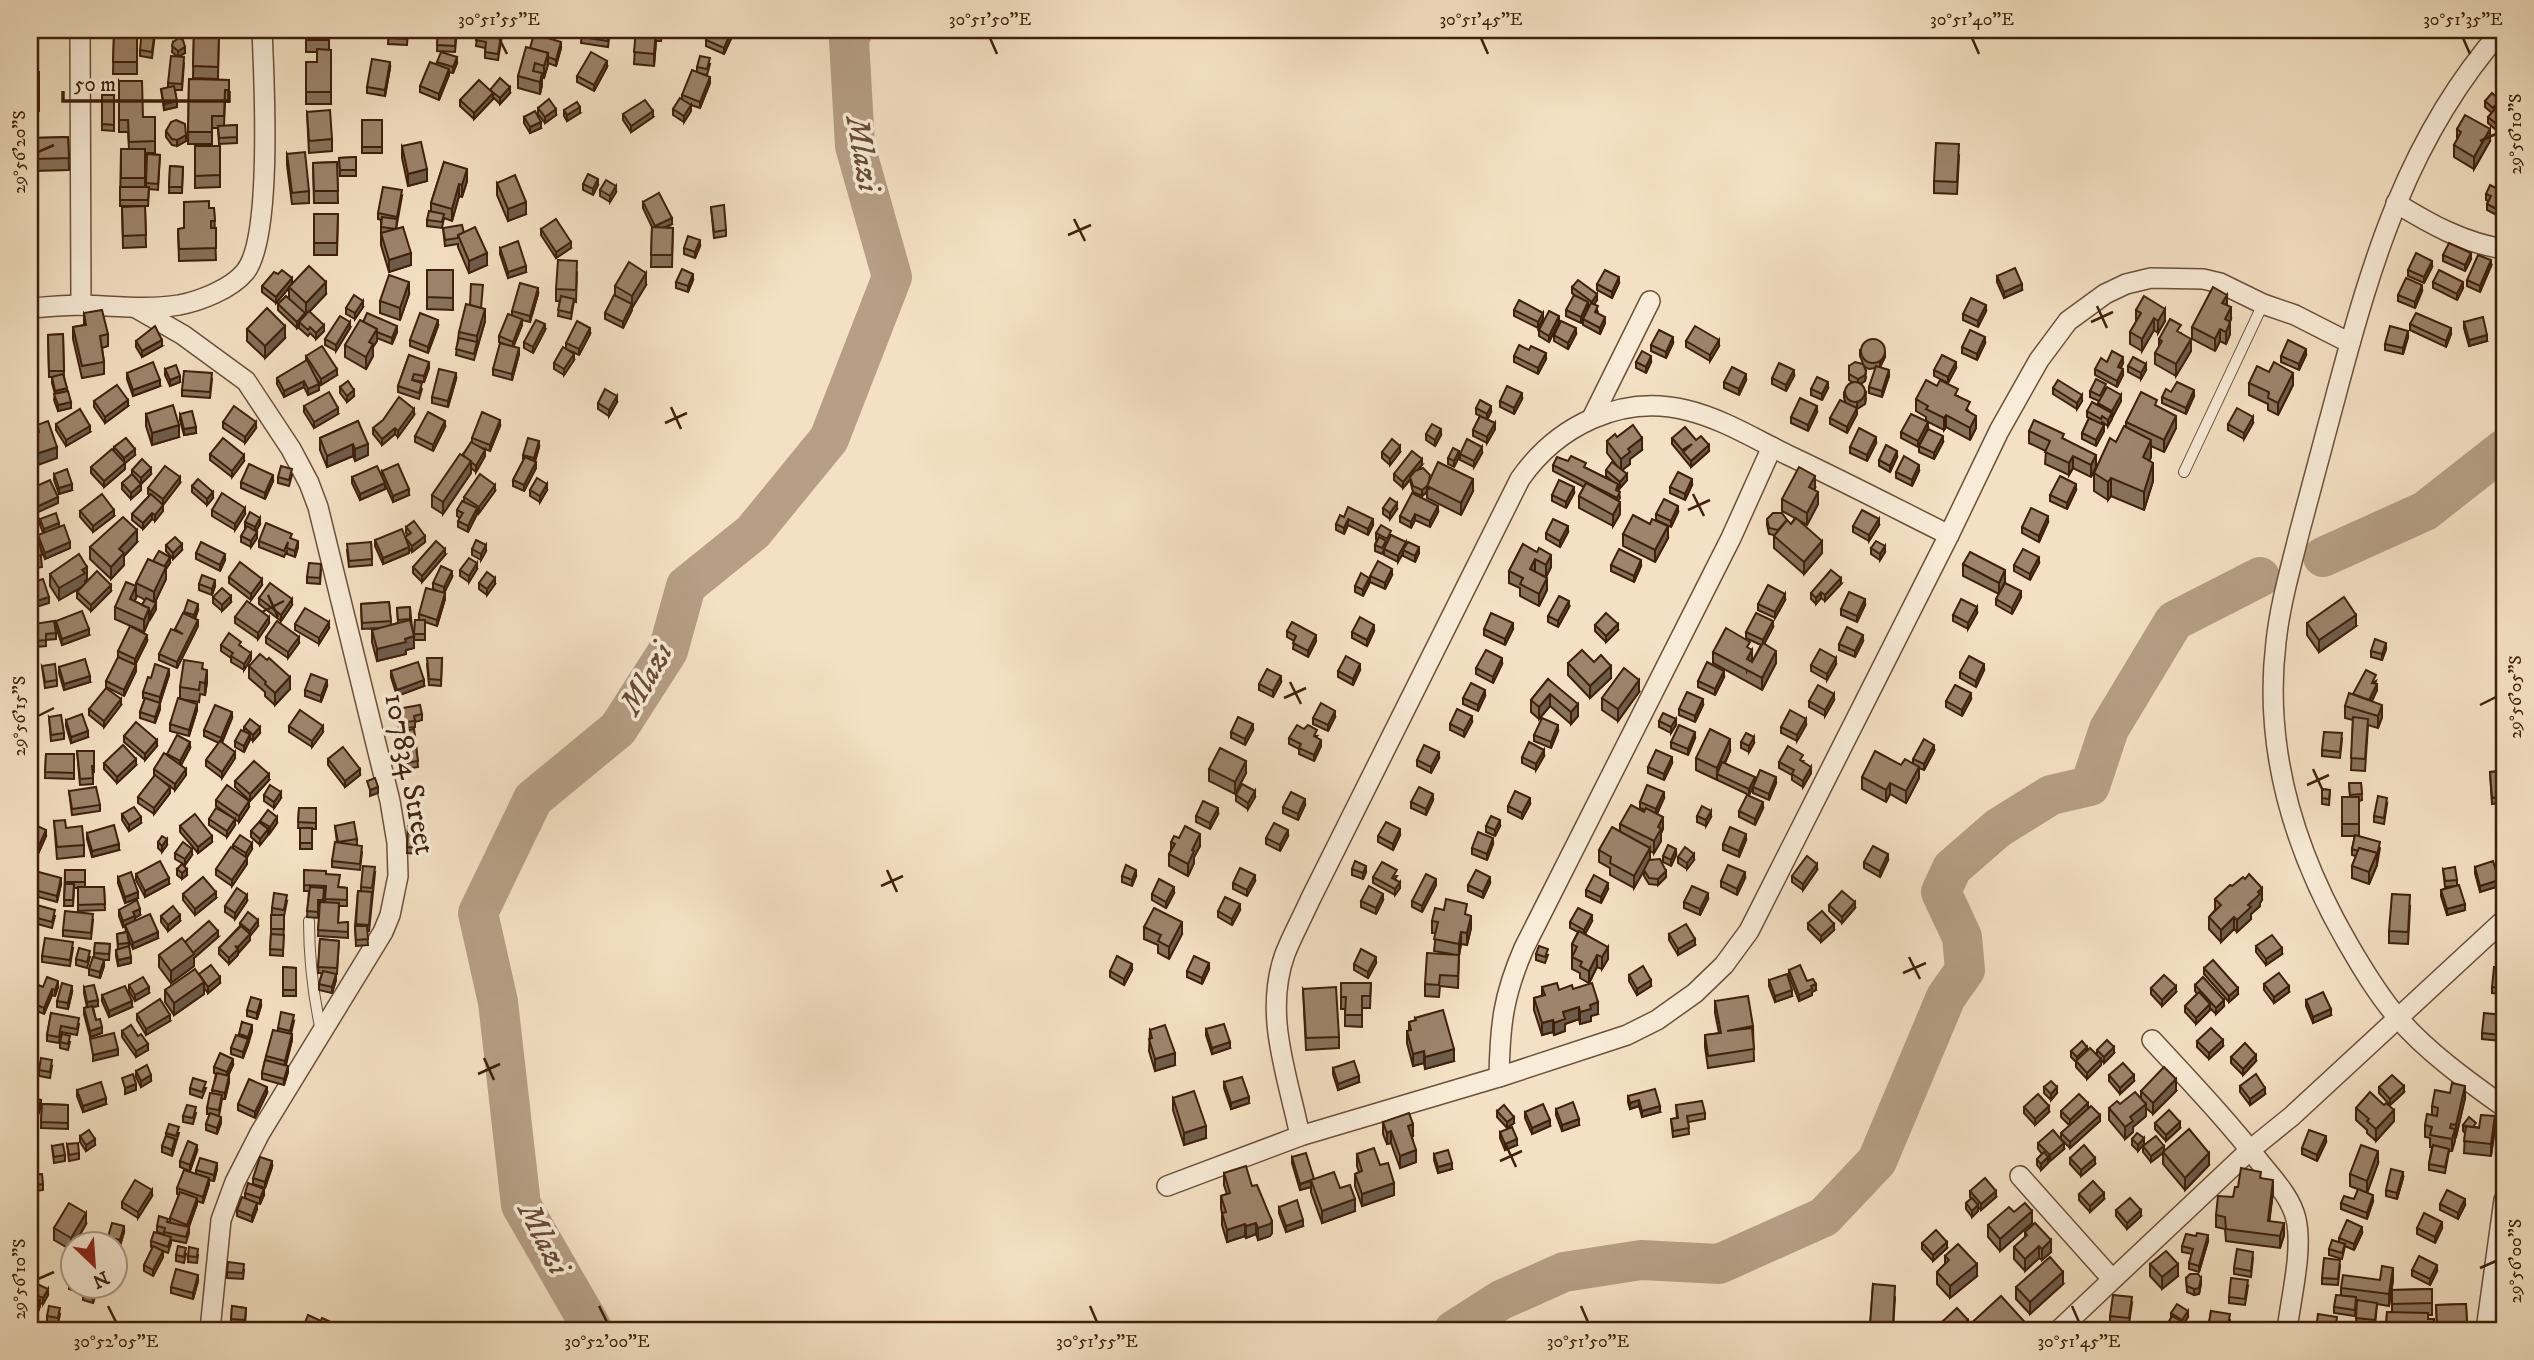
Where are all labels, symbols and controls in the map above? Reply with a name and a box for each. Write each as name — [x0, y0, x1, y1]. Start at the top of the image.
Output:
text: 30°51'55"E — [458, 9, 540, 31]
text: 30°51'50"E — [949, 9, 1032, 31]
text: 30°51'45"E — [1439, 9, 1523, 31]
text: 30°51'40"E — [1930, 9, 2014, 31]
text: 30°51'35"E — [2423, 9, 2503, 31]
scale bar — [63, 60, 229, 104]
text: 50 m — [74, 72, 116, 98]
text: 29°56'10"S — [2505, 93, 2527, 175]
text: 29°56'20"S — [9, 110, 31, 194]
water label: Mlazi — [835, 111, 889, 196]
water label: Mlazi — [610, 635, 684, 724]
text: 29°56'05"S — [2505, 655, 2527, 739]
text: 29°56'15"S — [9, 676, 31, 756]
street label: 107834 Street — [375, 690, 443, 858]
water label: Mlazi — [507, 1194, 579, 1283]
text: 29°56'00"S — [2505, 1219, 2527, 1303]
north arrow — [60, 1230, 130, 1300]
text: 29°56'10"S — [9, 1238, 31, 1320]
text: N — [88, 1265, 112, 1293]
text: 30°52'05"E — [74, 1331, 159, 1353]
text: 30°52'00"E — [564, 1331, 650, 1353]
text: 30°51'55"E — [1056, 1331, 1138, 1353]
text: 30°51'50"E — [1547, 1331, 1630, 1353]
text: 30°51'45"E — [2037, 1331, 2121, 1353]

